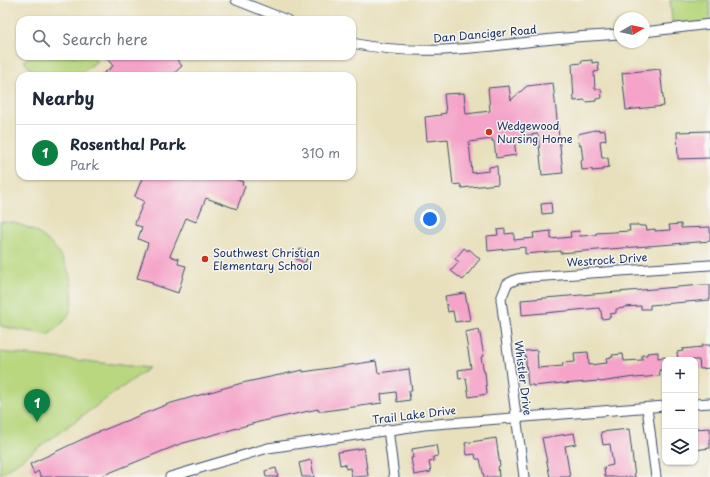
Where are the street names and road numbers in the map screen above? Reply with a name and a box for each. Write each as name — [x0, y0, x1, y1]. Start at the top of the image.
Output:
street label: Dan Danciger Road — [433, 20, 538, 46]
street label: Westrock Drive — [566, 248, 648, 271]
street label: Whistler Drive — [510, 340, 537, 416]
street label: Trail Lake Drive — [371, 401, 457, 428]

